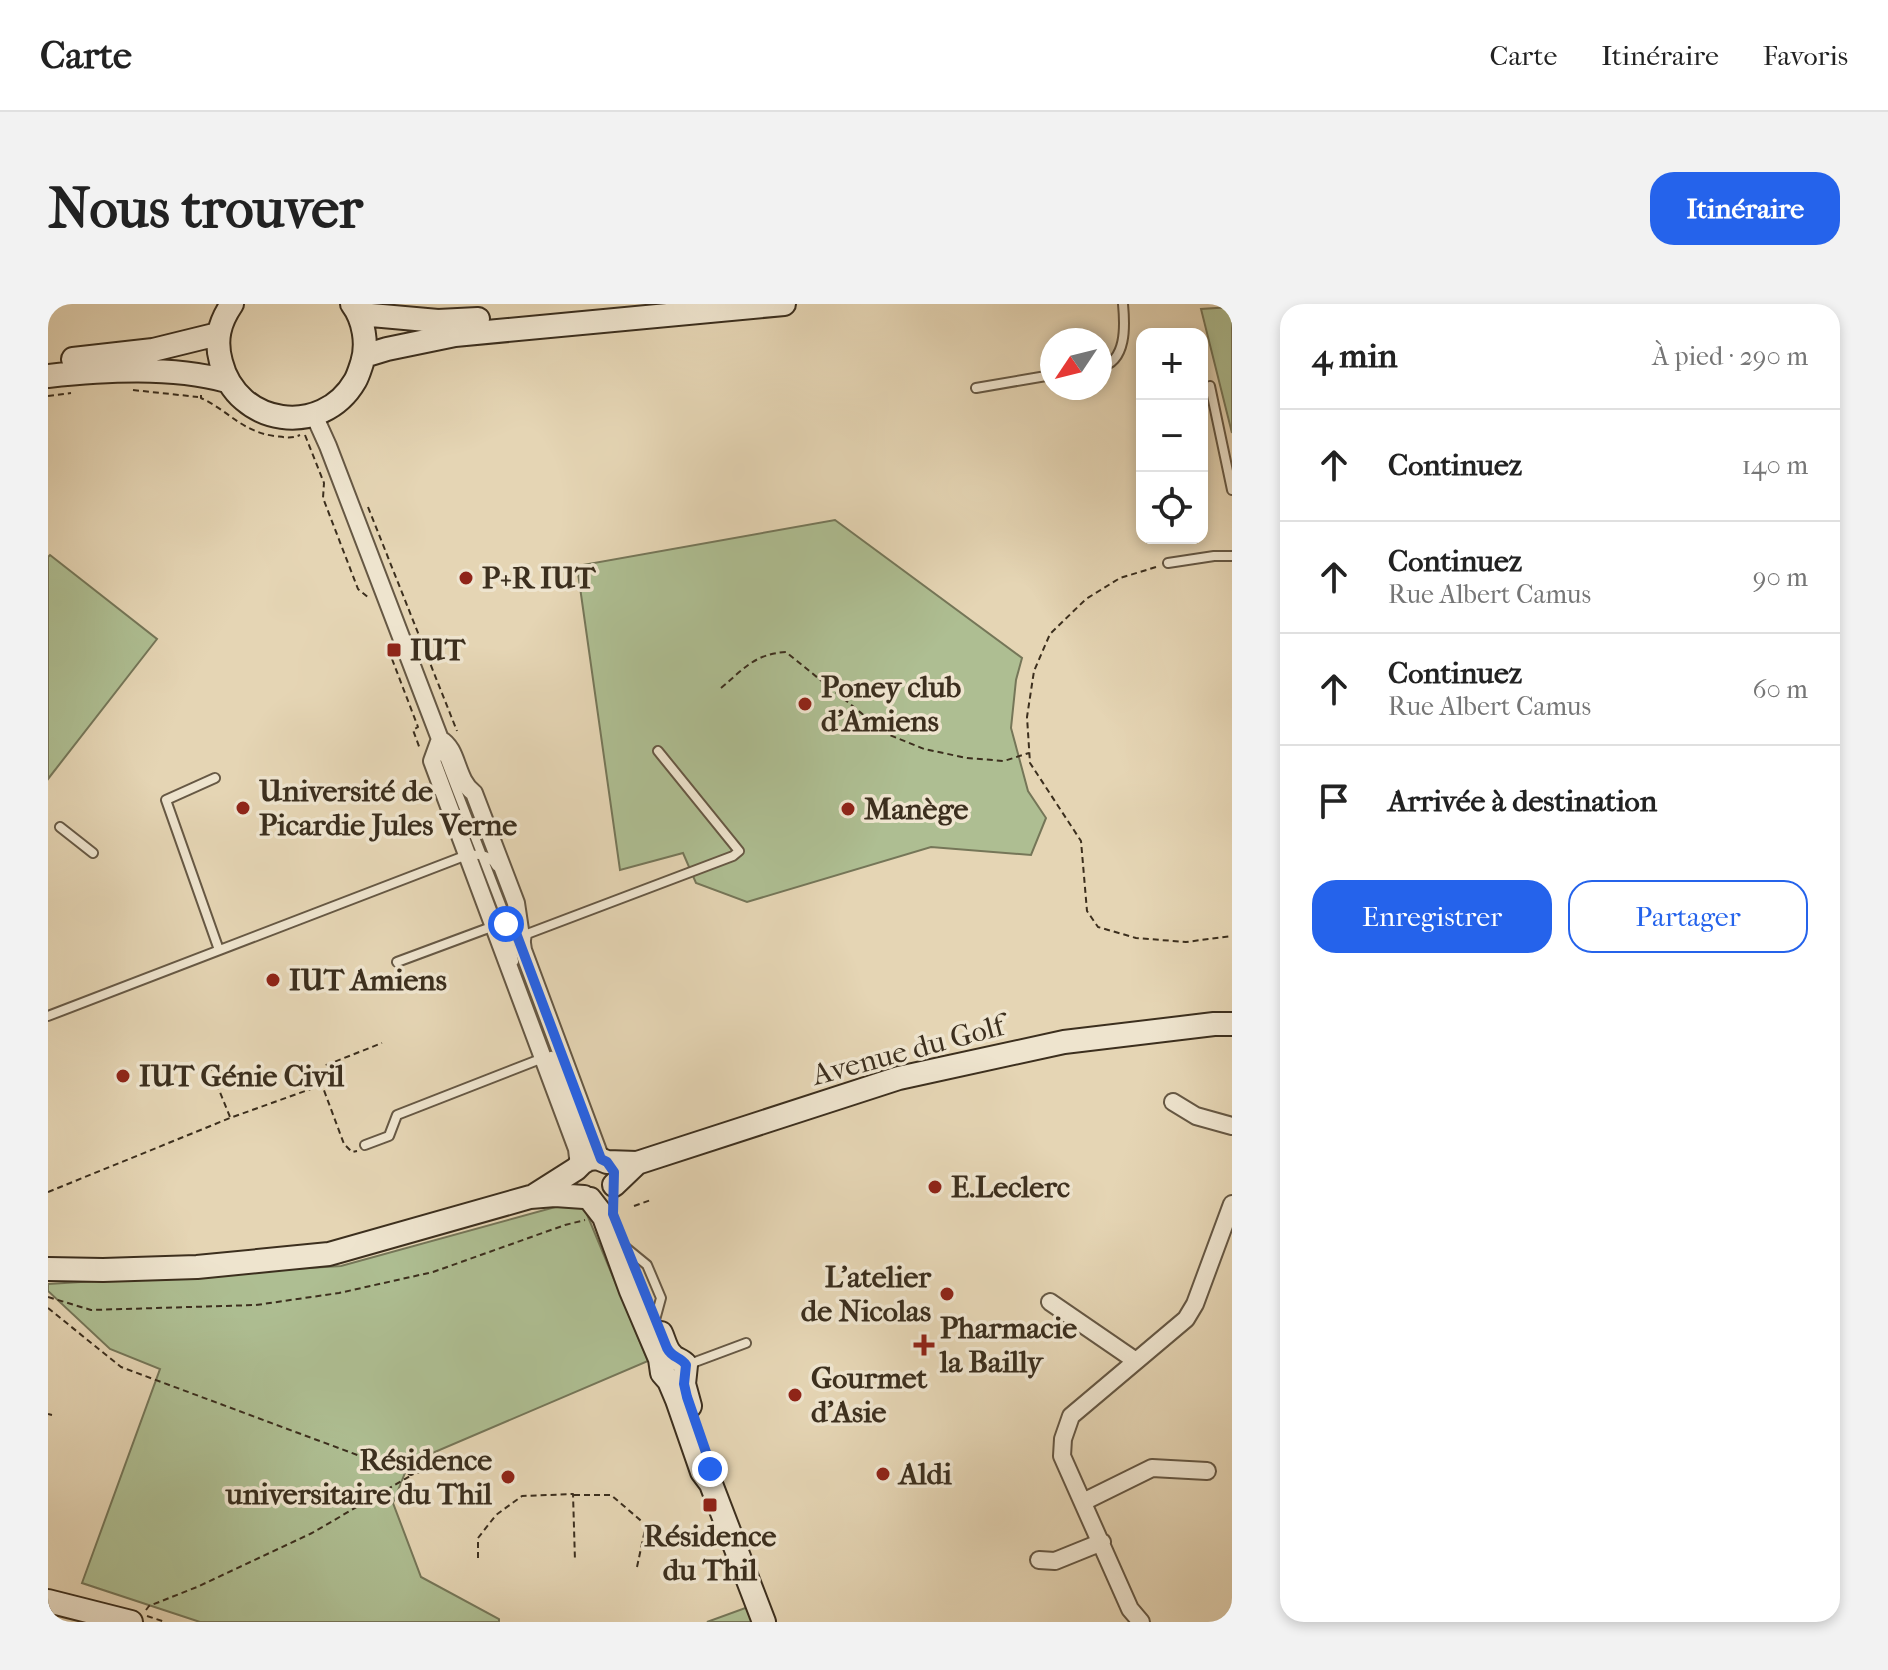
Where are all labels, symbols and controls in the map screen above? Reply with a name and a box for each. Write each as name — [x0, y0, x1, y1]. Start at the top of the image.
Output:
text: Carte — [40, 33, 132, 78]
text: Carte — [1490, 39, 1557, 72]
text: Itinéraire — [1601, 39, 1719, 72]
text: Favoris — [1763, 39, 1848, 72]
button: Itinéraire — [1650, 172, 1840, 245]
text: Nous trouver — [48, 176, 363, 241]
north arrow — [1040, 328, 1112, 400]
map controls — [1136, 328, 1208, 544]
button: + — [1136, 328, 1208, 400]
text: 4 min — [1312, 336, 1397, 376]
text: À pied · 290 m — [1652, 341, 1808, 372]
button: − — [1136, 400, 1208, 472]
icon: ahead — [1312, 443, 1356, 487]
text: Continuez — [1388, 448, 1522, 483]
text: 140 m — [1742, 450, 1808, 481]
button: locate — [1136, 472, 1208, 544]
text: Continuez — [1388, 544, 1522, 579]
icon: ahead — [1312, 555, 1356, 599]
place label: P+R IUT — [482, 561, 597, 596]
text: 90 m — [1753, 562, 1808, 593]
marker: P+R IUT — [457, 569, 475, 587]
text: Rue Albert Camus — [1388, 579, 1591, 610]
place label: IUT — [410, 633, 467, 668]
marker: IUT — [385, 641, 403, 659]
text: Continuez — [1388, 656, 1522, 691]
icon: ahead — [1312, 667, 1356, 711]
place label: Poney club d'Amiens — [821, 670, 962, 739]
text: 60 m — [1752, 674, 1808, 705]
text: Rue Albert Camus — [1388, 691, 1591, 722]
marker: Poney club d'Amiens — [796, 695, 814, 713]
place label: Université de Picardie Jules Verne — [259, 774, 517, 843]
icon: arrive — [1312, 779, 1356, 823]
text: Arrivée à destination — [1388, 784, 1657, 819]
place label: Manège — [864, 792, 968, 827]
marker: Université de Picardie Jules Verne — [234, 799, 252, 817]
marker: Manège — [839, 800, 857, 818]
button: Enregistrer — [1312, 880, 1552, 953]
button: Partager — [1568, 880, 1808, 953]
route start — [488, 906, 524, 942]
place label: IUT Amiens — [289, 963, 447, 998]
marker: IUT Amiens — [264, 971, 282, 989]
street label: Avenue du Golf — [807, 1006, 1014, 1093]
place label: IUT Génie Civil — [139, 1059, 345, 1094]
marker: IUT Génie Civil — [114, 1067, 132, 1085]
place label: E.Leclerc — [951, 1170, 1070, 1205]
marker: E.Leclerc — [926, 1178, 944, 1196]
place label: L'atelier de Nicolas — [801, 1260, 932, 1329]
marker: L'atelier de Nicolas — [938, 1285, 956, 1303]
place label: Pharmacie la Bailly — [939, 1311, 1077, 1380]
marker: Pharmacie la Bailly — [915, 1336, 933, 1354]
place label: Gourmet d'Asie — [811, 1361, 928, 1430]
marker: Gourmet d'Asie — [786, 1386, 804, 1404]
place label: Résidence universitaire du Thil — [225, 1443, 493, 1512]
route end — [692, 1451, 728, 1487]
place label: Aldi — [897, 1457, 952, 1492]
marker: Aldi — [874, 1465, 892, 1483]
marker: Résidence universitaire du Thil — [499, 1468, 517, 1486]
marker: Résidence du Thil — [701, 1496, 719, 1514]
place label: Résidence du Thil — [644, 1519, 776, 1588]

